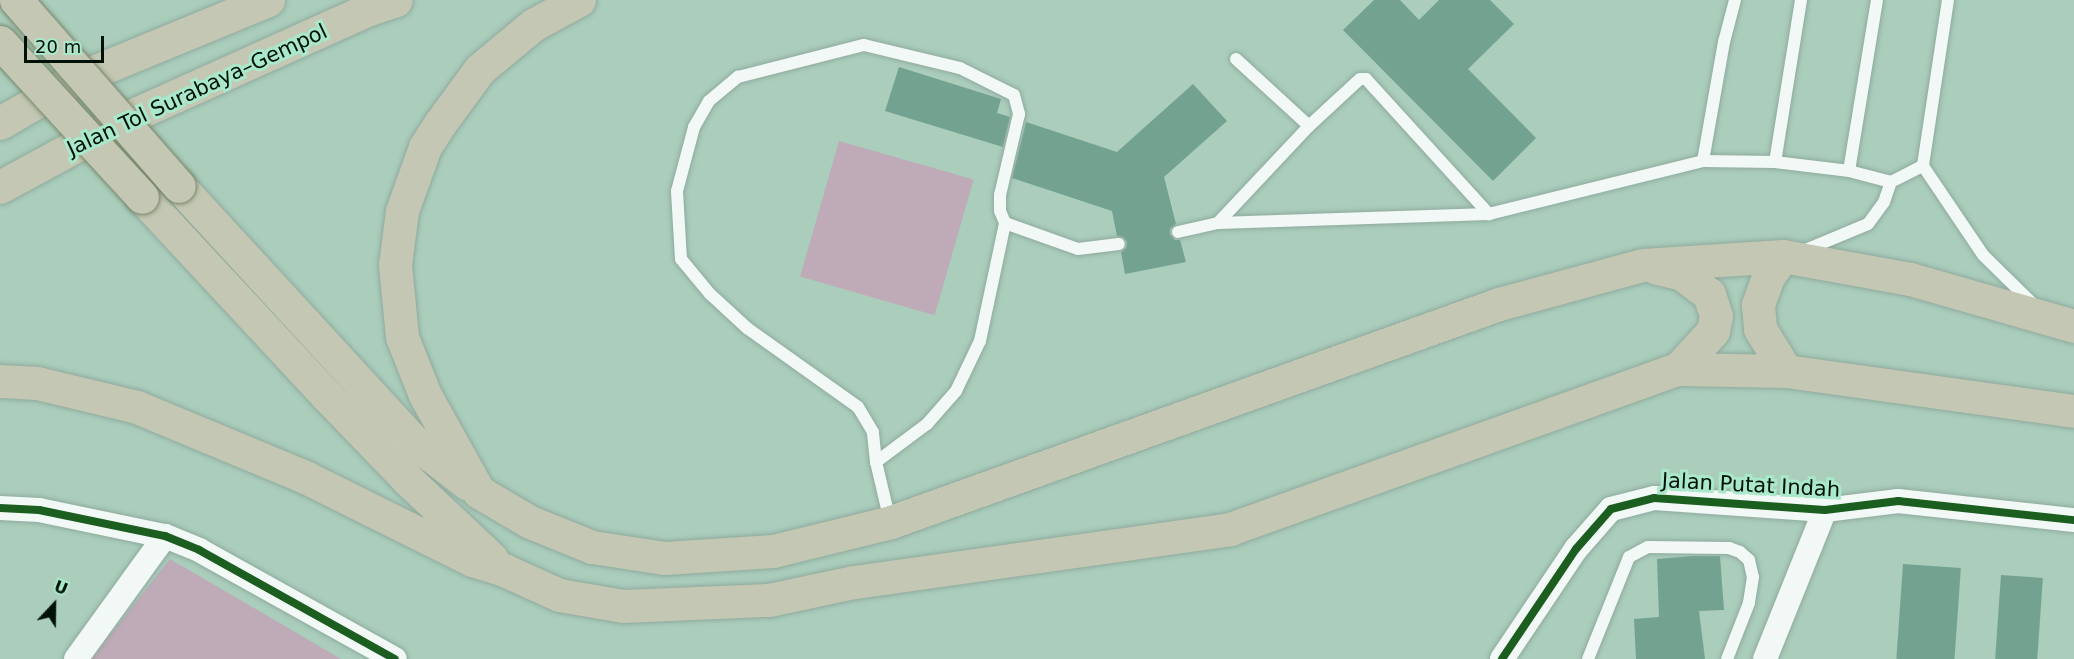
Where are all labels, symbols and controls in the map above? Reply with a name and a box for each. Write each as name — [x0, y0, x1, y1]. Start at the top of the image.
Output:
street label: Jalan Tol Surabaya–Gempol — [63, 19, 331, 161]
scale bar — [27, 24, 106, 62]
text: 20 m — [35, 36, 81, 57]
street label: Jalan Putat Indah — [1661, 468, 1841, 502]
north arrow — [24, 575, 84, 635]
text: U — [51, 577, 71, 599]

